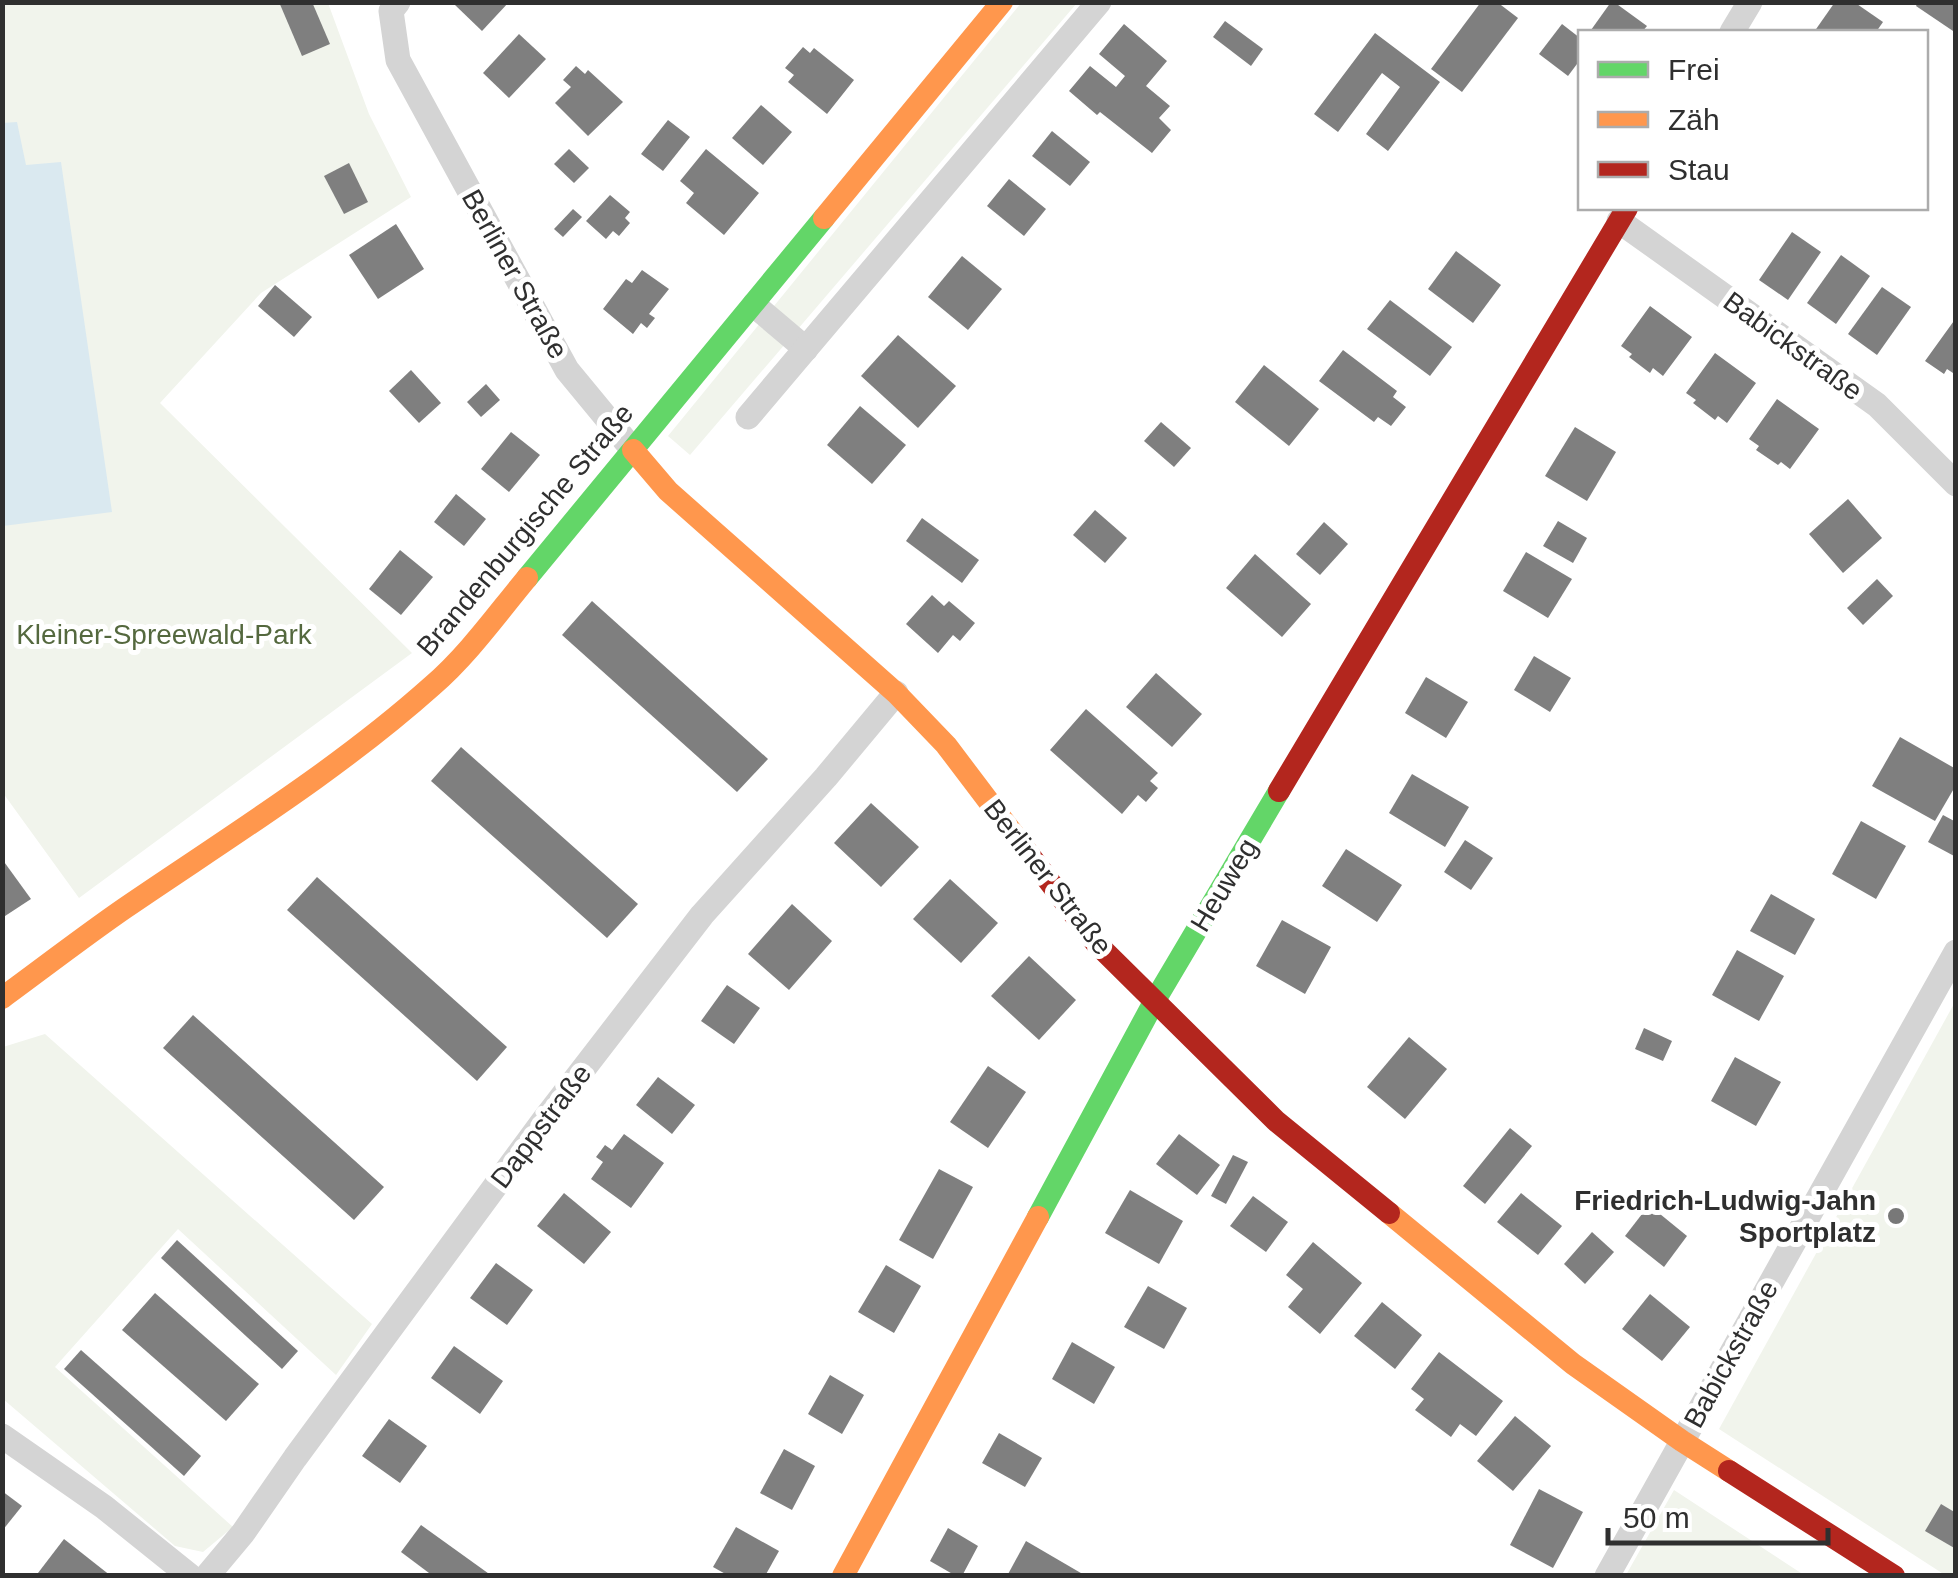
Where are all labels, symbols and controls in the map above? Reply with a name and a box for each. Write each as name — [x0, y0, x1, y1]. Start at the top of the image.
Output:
legend — [1578, 30, 1928, 210]
text: Frei — [1668, 53, 1720, 86]
text: Zäh — [1668, 103, 1720, 136]
text: Stau — [1668, 153, 1730, 186]
street label: Berliner Straße — [456, 184, 574, 364]
street label: Babickstraße — [1718, 285, 1868, 407]
street label: Brandenburgische Straße — [411, 398, 639, 662]
park label: Kleiner-Spreewald-Park — [16, 619, 313, 650]
street label: Berliner Straße — [978, 793, 1118, 961]
street label: Heuweg — [1184, 833, 1264, 937]
street label: Dappstraße — [485, 1058, 597, 1194]
place label: Friedrich-Ludwig-Jahn Sportplatz — [1574, 1185, 1876, 1248]
marker: Friedrich-Ludwig-Jahn Sportplatz — [1885, 1205, 1907, 1227]
street label: Babickstraße — [1678, 1275, 1784, 1433]
scale bar — [1608, 1483, 1828, 1545]
text: 50 m — [1623, 1501, 1690, 1534]

